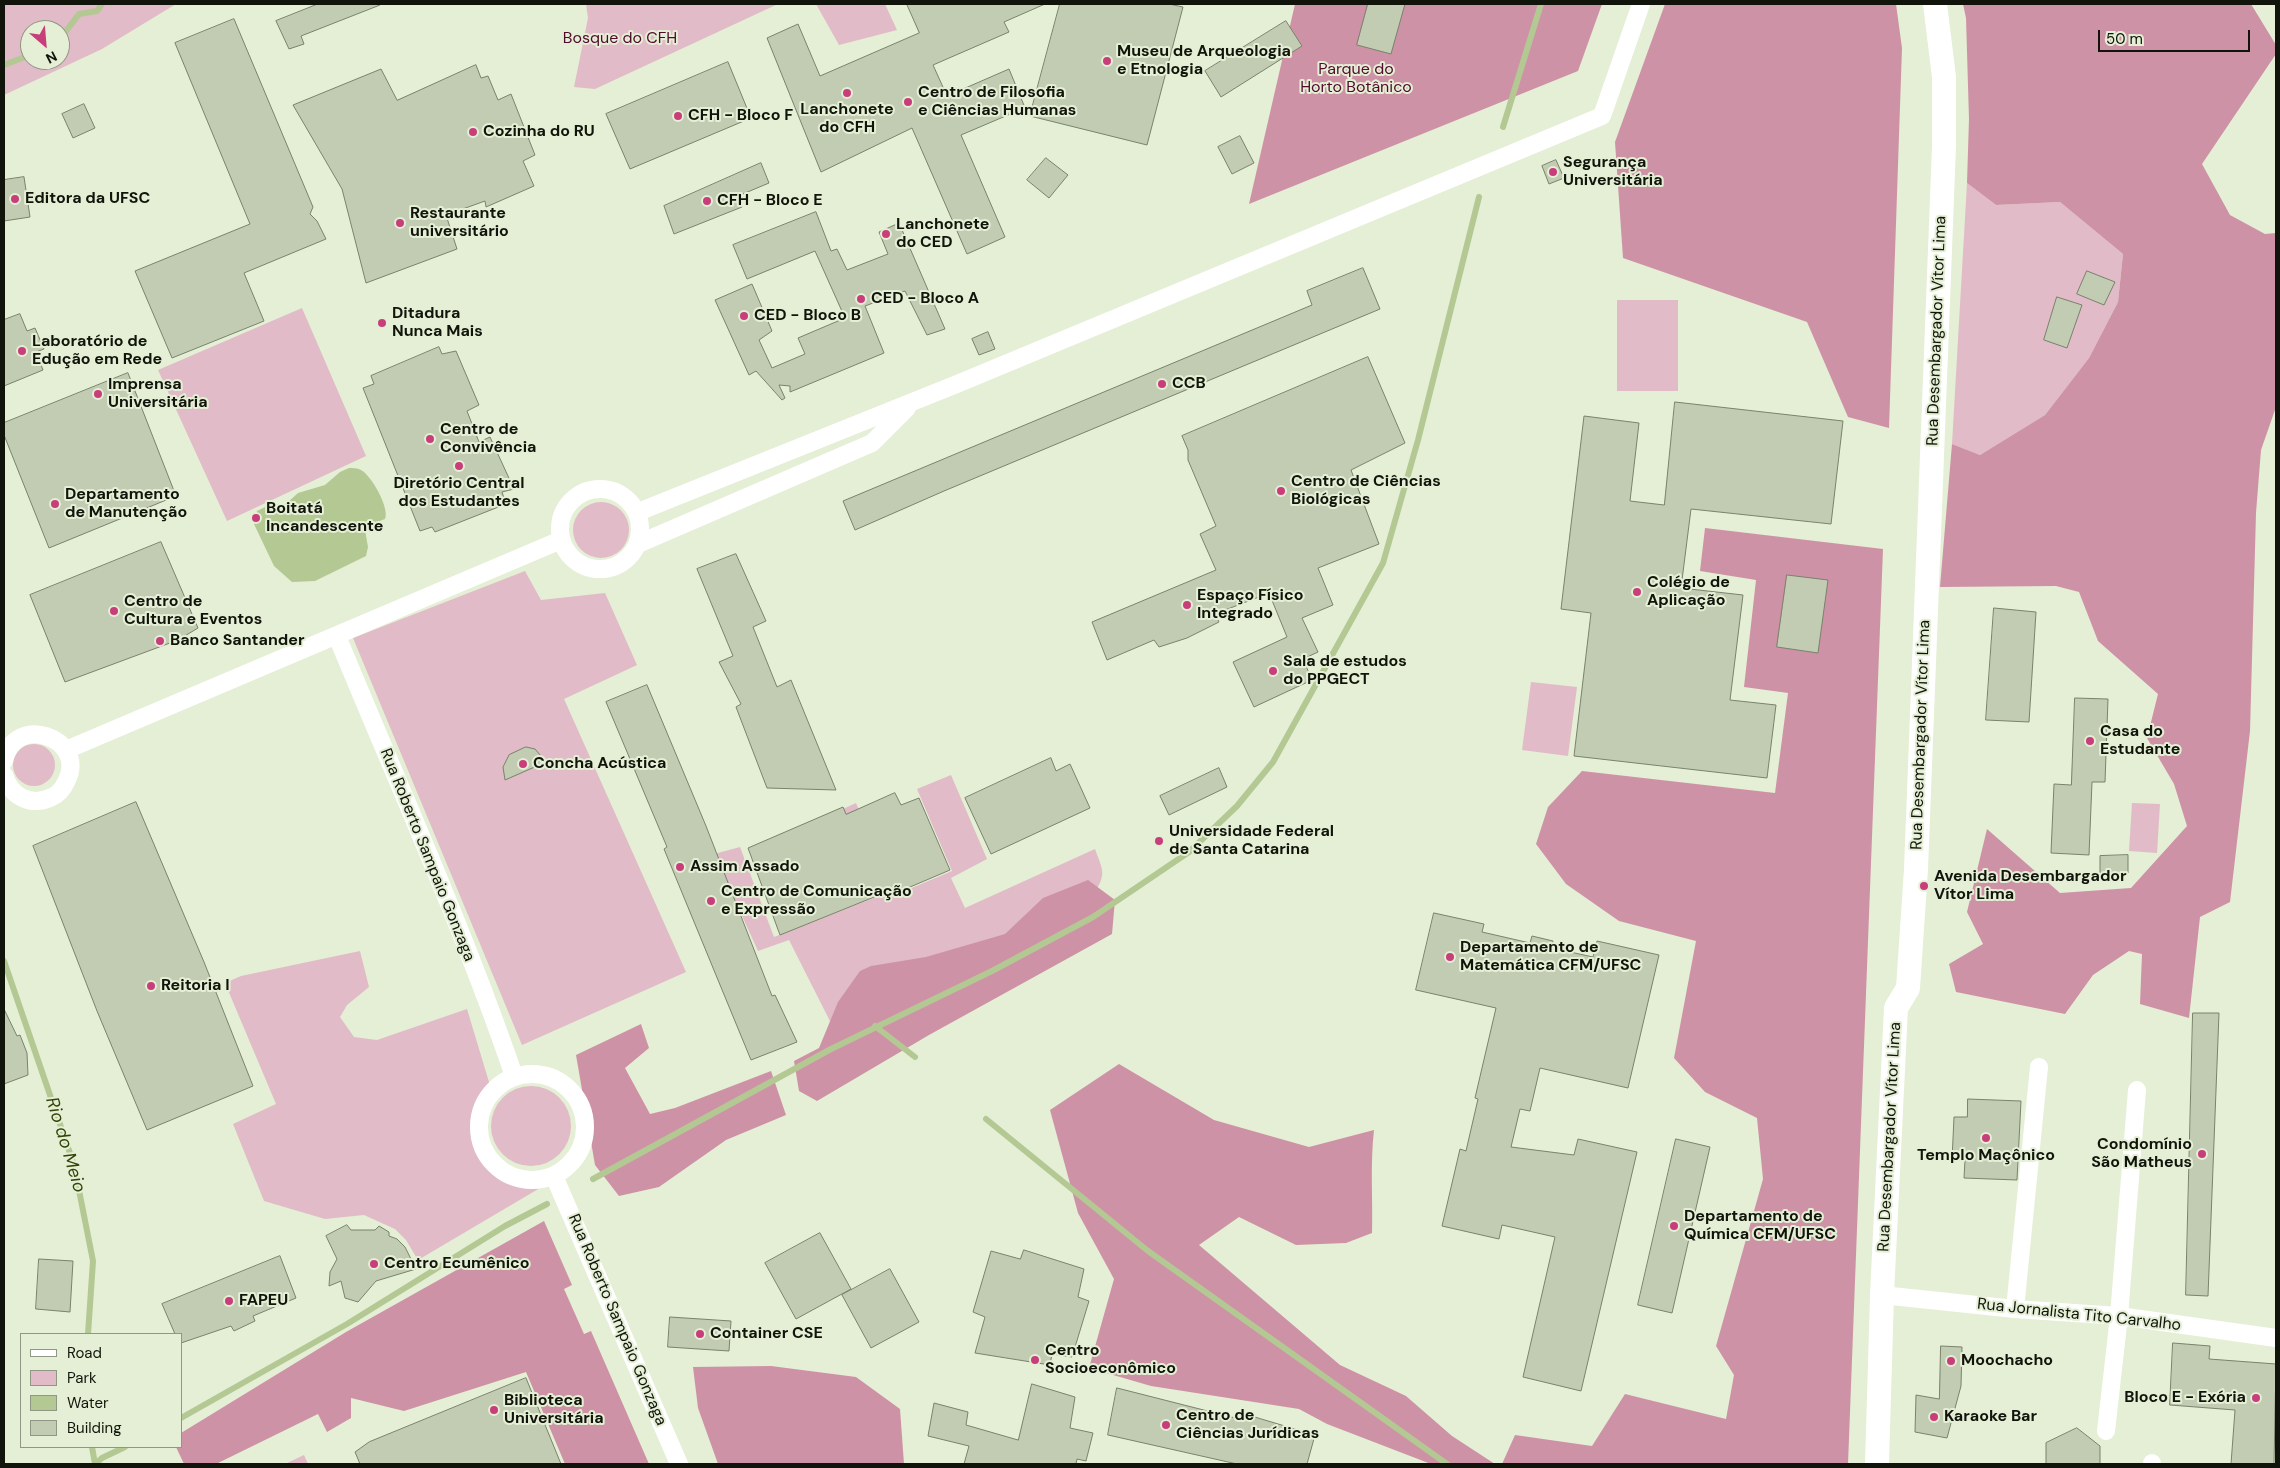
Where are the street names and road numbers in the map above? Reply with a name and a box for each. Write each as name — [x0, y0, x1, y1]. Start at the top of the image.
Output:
street label: Rua Desembargador Vítor Lima — [1923, 216, 1951, 446]
street label: Rua Desembargador Vítor Lima — [1907, 620, 1935, 850]
street label: Rua Roberto Sampaio Gonzaga — [375, 746, 479, 964]
street label: Rua Desembargador Vítor Lima — [1874, 1022, 1906, 1252]
street label: Rua Roberto Sampaio Gonzaga — [564, 1211, 670, 1429]
street label: Rua Jornalista Tito Carvalho — [1976, 1295, 2182, 1335]

